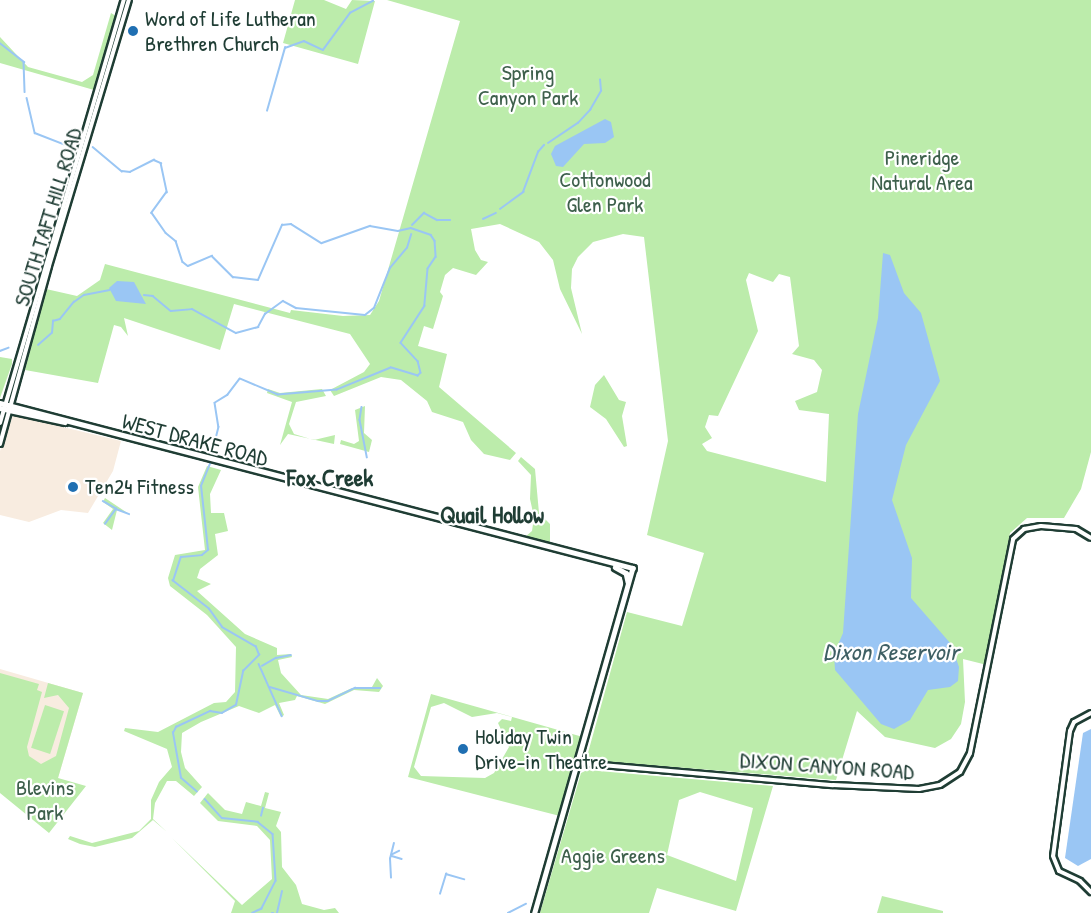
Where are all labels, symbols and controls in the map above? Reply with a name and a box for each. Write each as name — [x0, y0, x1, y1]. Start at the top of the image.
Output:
place label: Word of Life Lutheran Brethren Church — [145, 5, 316, 56]
marker: Word of Life Lutheran Brethren Church — [126, 24, 140, 38]
park label: Spring Canyon Park — [478, 59, 578, 110]
street label: SOUTH TAFT HILL ROAD — [8, 125, 88, 309]
park label: Pineridge Natural Area — [871, 144, 973, 196]
park label: Cottonwood Glen Park — [559, 166, 651, 218]
street label: WEST DRAKE ROAD — [119, 408, 271, 472]
district label: Fox Creek — [287, 464, 373, 492]
place label: Ten24 Fitness — [85, 474, 194, 500]
marker: Ten24 Fitness — [66, 480, 80, 494]
district label: Quail Hollow — [440, 501, 544, 529]
water label: Dixon Reservoir — [823, 638, 959, 666]
place label: Holiday Twin Drive-in Theatre — [475, 723, 607, 774]
marker: Holiday Twin Drive-in Theatre — [456, 742, 470, 756]
street label: DIXON CANYON ROAD — [739, 747, 915, 785]
park label: Blevins Park — [16, 774, 74, 825]
park label: Aggie Greens — [561, 843, 665, 869]

